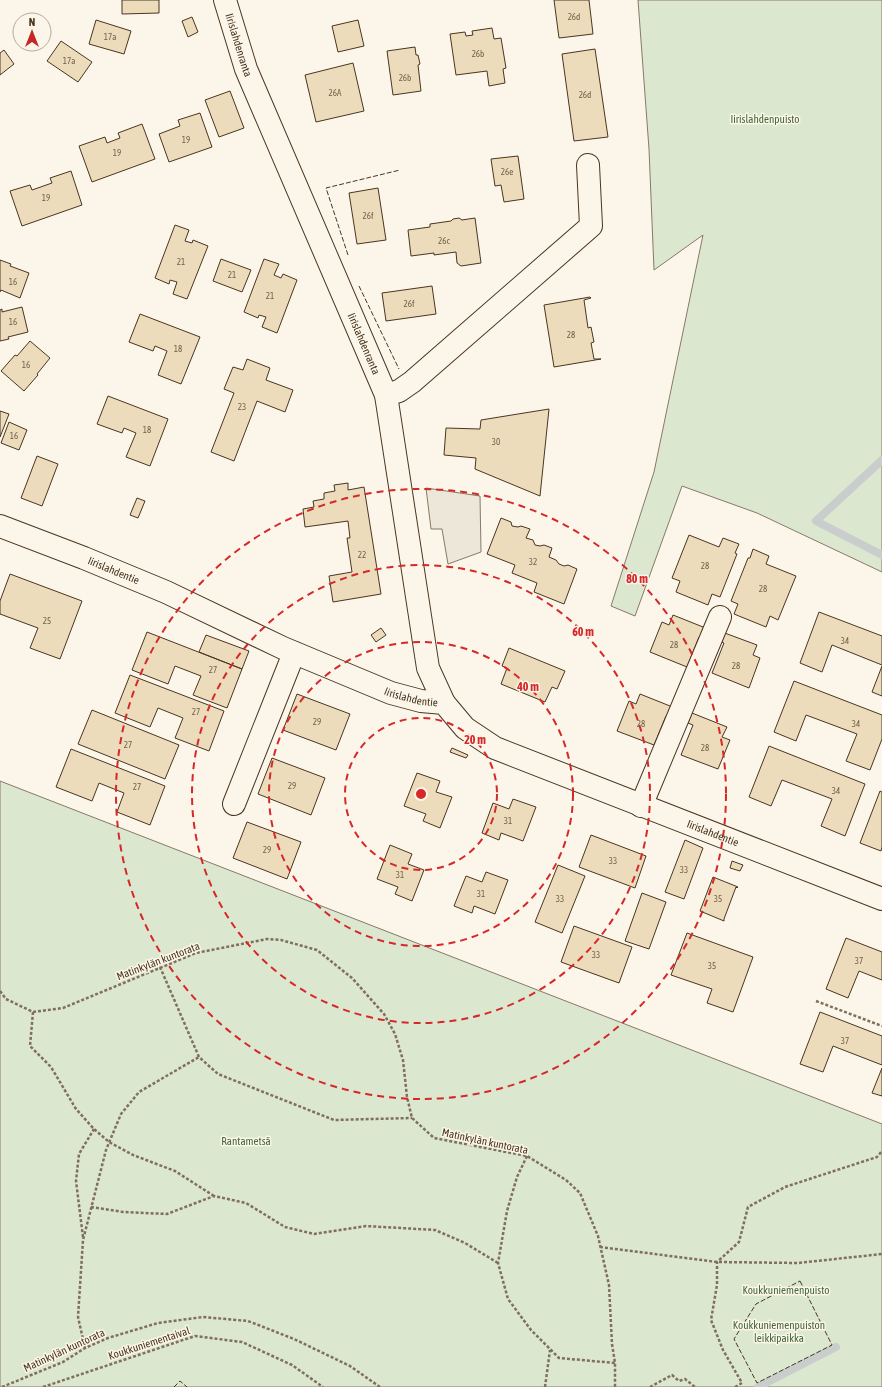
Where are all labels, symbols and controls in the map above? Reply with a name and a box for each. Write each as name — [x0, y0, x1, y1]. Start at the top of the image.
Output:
north arrow — [12, 12, 52, 52]
street label: Iirislahdenranta — [223, 12, 255, 78]
house number: 26d — [568, 12, 580, 22]
text: N — [29, 16, 35, 28]
house number: 17a — [104, 32, 116, 42]
house number: 26b — [472, 49, 484, 59]
house number: 17a — [63, 56, 75, 66]
house number: 26b — [399, 73, 411, 83]
house number: 26A — [329, 88, 342, 98]
house number: 26d — [579, 90, 591, 100]
park label: Iirislahdenpuisto — [730, 113, 800, 125]
house number: 19 — [182, 135, 190, 145]
house number: 19 — [113, 148, 121, 158]
house number: 26e — [501, 167, 513, 177]
house number: 19 — [42, 193, 50, 203]
house number: 26f — [363, 211, 374, 221]
house number: 26c — [438, 236, 451, 246]
house number: 21 — [177, 257, 185, 267]
house number: 21 — [228, 270, 236, 280]
house number: 16 — [9, 277, 17, 287]
house number: 21 — [266, 291, 274, 301]
house number: 26f — [404, 299, 415, 309]
street label: Iirislahdenranta — [345, 311, 382, 376]
house number: 16 — [9, 317, 17, 327]
house number: 28 — [567, 330, 575, 340]
house number: 18 — [174, 344, 182, 354]
house number: 16 — [22, 360, 30, 370]
house number: 23 — [238, 402, 246, 412]
house number: 18 — [143, 425, 151, 435]
house number: 16 — [10, 431, 18, 441]
house number: 30 — [492, 437, 500, 447]
house number: 22 — [358, 550, 366, 560]
street label: Iirislahdentie — [86, 554, 141, 586]
house number: 32 — [529, 557, 537, 567]
house number: 28 — [701, 561, 709, 571]
text: 80 m — [626, 572, 648, 586]
house number: 28 — [759, 584, 767, 594]
house number: 25 — [43, 616, 51, 626]
text: 60 m — [572, 625, 594, 639]
house number: 34 — [841, 636, 849, 646]
house number: 28 — [670, 640, 678, 650]
house number: 28 — [732, 661, 740, 671]
house number: 27 — [209, 665, 217, 675]
text: 40 m — [516, 680, 539, 694]
street label: Iirislahdentie — [383, 685, 438, 708]
house number: 27 — [192, 707, 200, 717]
house number: 29 — [313, 717, 321, 727]
house number: 28 — [637, 719, 645, 729]
house number: 34 — [852, 719, 860, 729]
text: 20 m — [464, 733, 486, 747]
house number: 27 — [124, 740, 132, 750]
house number: 28 — [701, 743, 709, 753]
house number: 29 — [288, 781, 296, 791]
house number: 27 — [133, 782, 141, 792]
house number: 34 — [832, 786, 840, 796]
centre of rings — [414, 787, 428, 801]
house number: 31 — [504, 816, 512, 826]
street label: Iirislahdentie — [685, 817, 740, 849]
house number: 29 — [263, 845, 271, 855]
house number: 33 — [609, 856, 617, 866]
house number: 33 — [680, 865, 688, 875]
house number: 31 — [396, 870, 404, 880]
house number: 31 — [477, 889, 485, 899]
house number: 33 — [556, 894, 564, 904]
house number: 35 — [714, 894, 722, 904]
street label: Matinkylän kuntorata — [115, 940, 201, 982]
house number: 33 — [592, 950, 600, 960]
house number: 37 — [855, 956, 863, 966]
house number: 35 — [708, 961, 716, 971]
house number: 37 — [841, 1036, 849, 1046]
street label: Matinkylän kuntorata — [441, 1126, 529, 1156]
park label: Rantametsä — [221, 1135, 271, 1147]
park label: Koukkuniemenpuisto — [743, 1284, 829, 1296]
park label: Koukkuniemenpuiston leikkipaikka — [733, 1319, 825, 1344]
street label: Koukkuniementaival — [107, 1324, 191, 1362]
street label: Matinkylän kuntorata — [22, 1326, 106, 1374]

